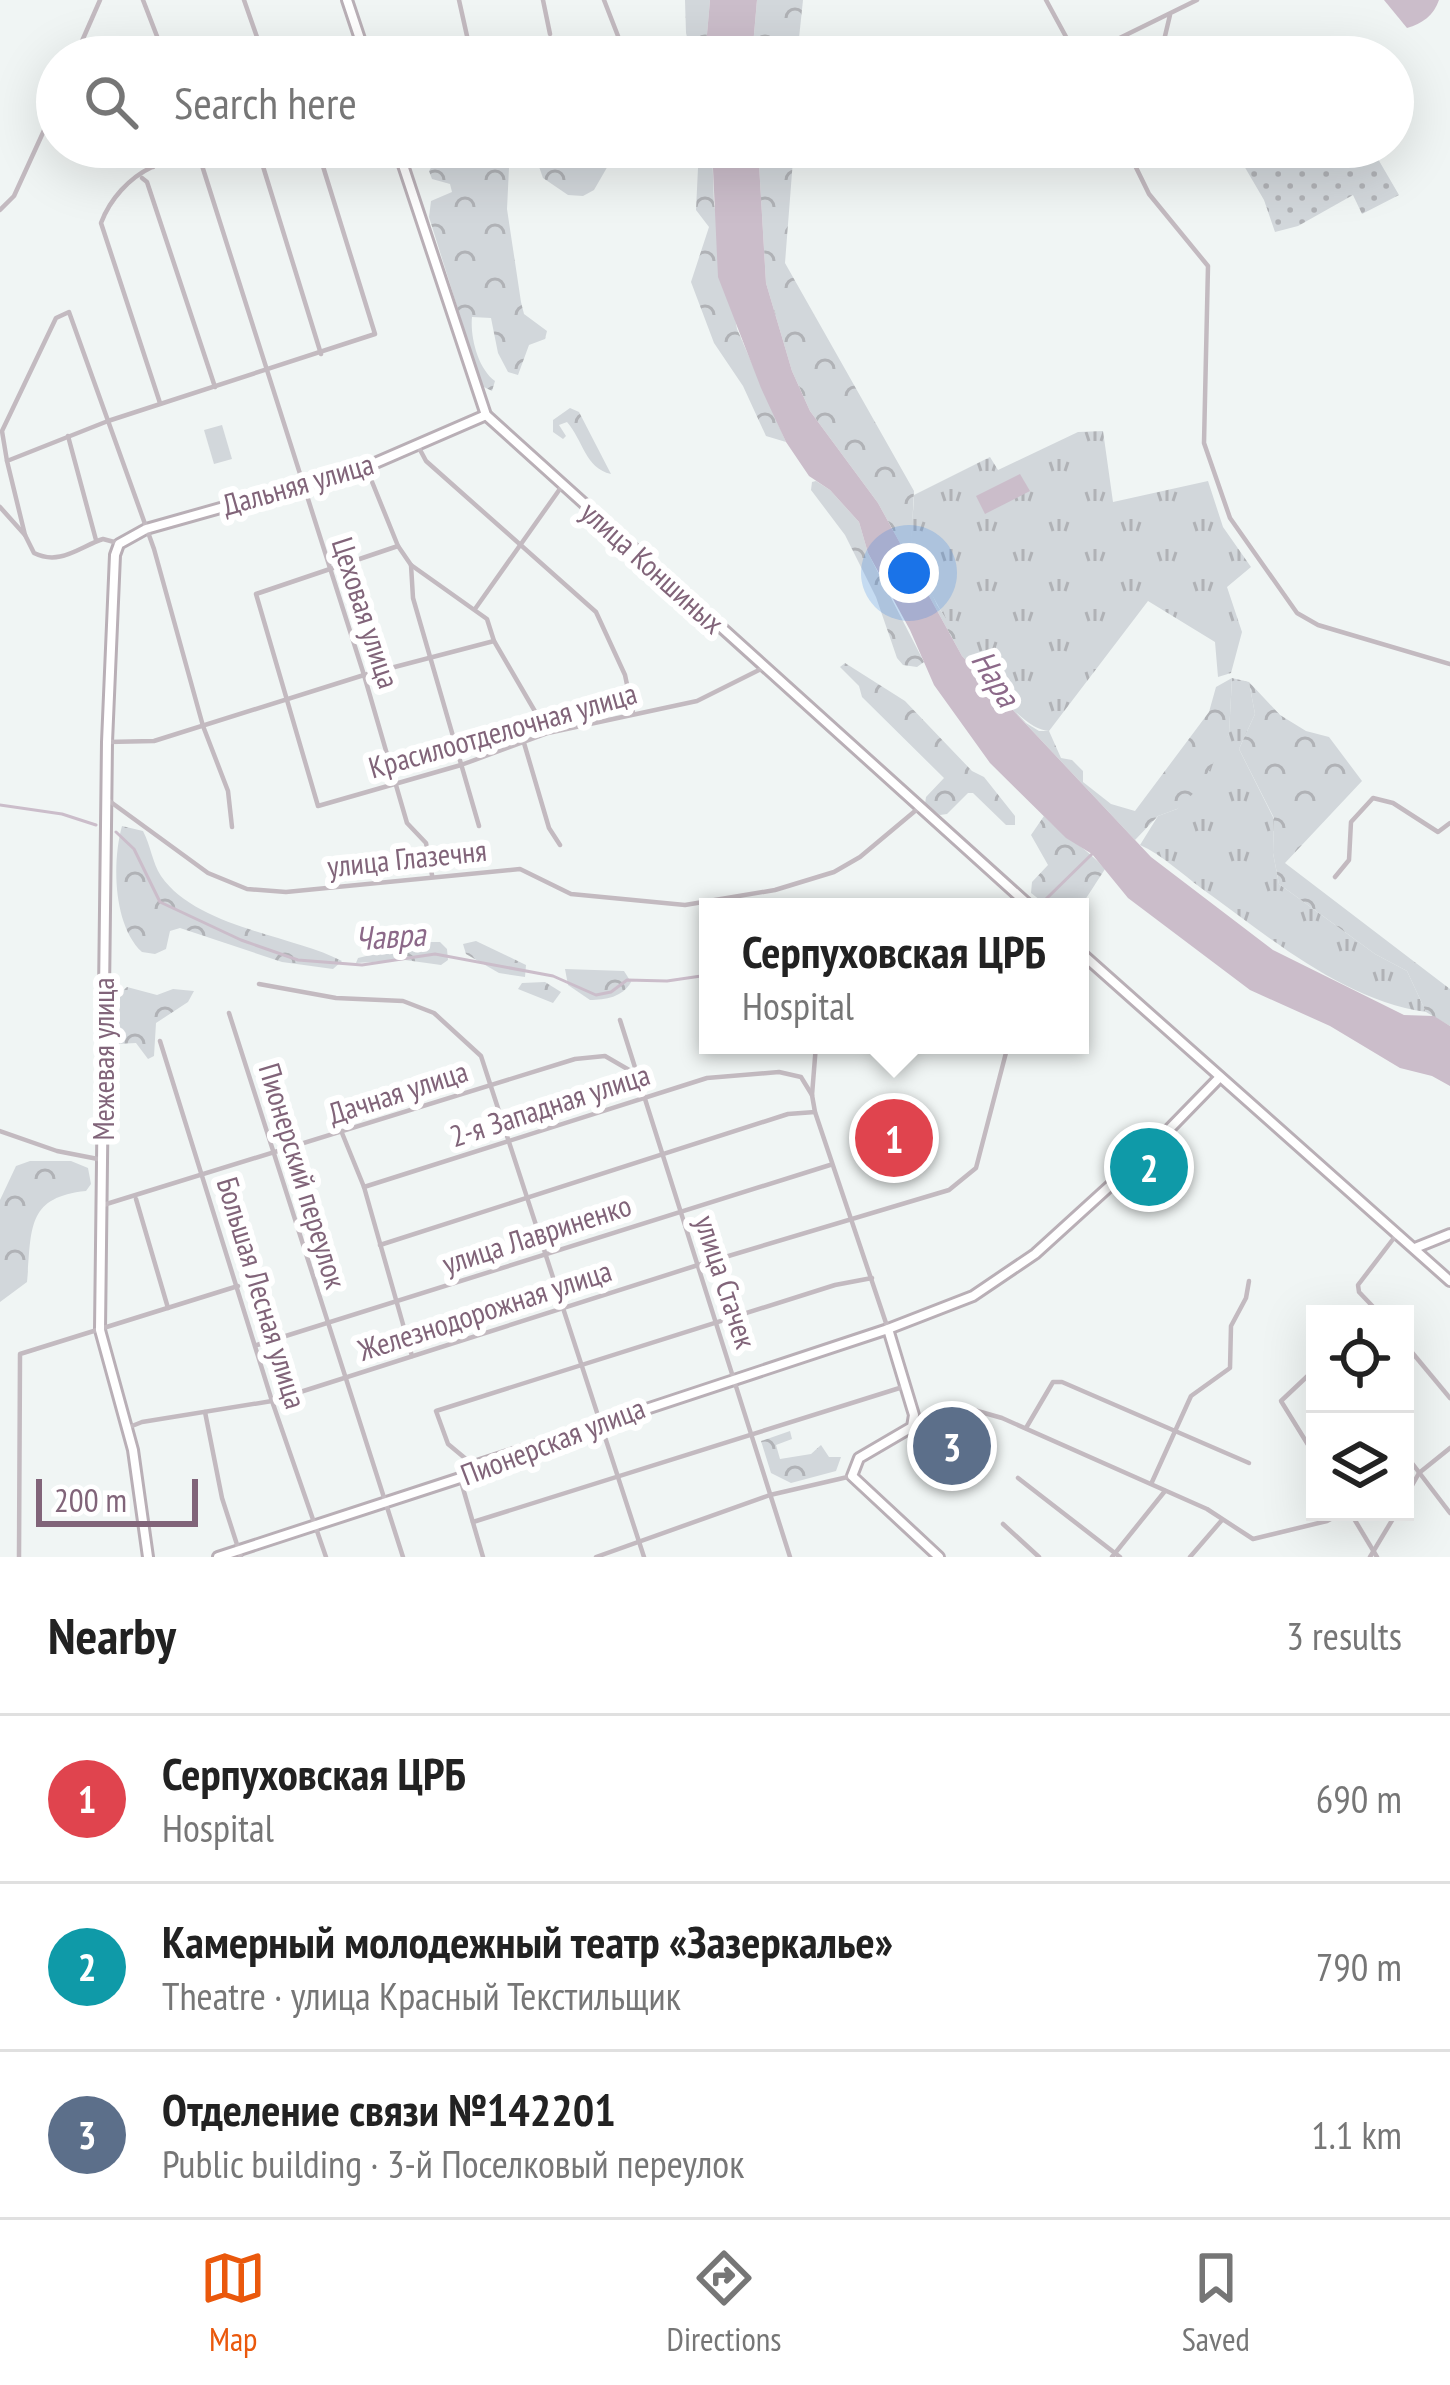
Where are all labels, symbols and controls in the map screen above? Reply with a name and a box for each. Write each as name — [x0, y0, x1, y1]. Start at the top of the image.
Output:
search box — [36, 36, 1414, 168]
icon: search — [78, 69, 144, 135]
text: Search here — [174, 73, 357, 131]
street label: Дальняя улица — [217, 443, 378, 524]
street label: улица Коншиных — [573, 492, 733, 642]
street label: Цеховая улица — [324, 532, 409, 693]
your location — [879, 543, 939, 603]
water label: Нара — [963, 642, 1031, 715]
street label: Красилоотделочная улица — [364, 673, 641, 786]
street label: улица Глазечня — [325, 830, 488, 885]
popup — [699, 898, 1089, 1054]
water label: Чавра — [353, 911, 428, 959]
text: Серпуховская ЦРБ — [742, 922, 1046, 980]
street label: Межевая улица — [83, 977, 122, 1141]
text: Hospital — [742, 980, 854, 1031]
street label: Дачная улица — [323, 1051, 472, 1132]
street label: 2-я Западная улица — [445, 1054, 654, 1155]
street label: Пионерский переулок — [251, 1058, 356, 1293]
pin: 1 — [855, 1093, 933, 1183]
pin: 2 — [1110, 1122, 1188, 1212]
street label: Большая Лесная улица — [209, 1172, 316, 1413]
street label: улица Лавриненко — [437, 1185, 636, 1282]
street label: улица Стачек — [687, 1210, 766, 1353]
street label: Железнодорожная улица — [352, 1250, 616, 1369]
map controls — [1306, 1305, 1414, 1521]
button: locate — [1306, 1305, 1414, 1413]
street label: Пионерская улица — [455, 1388, 650, 1494]
pin: 3 — [913, 1401, 991, 1491]
button: layers — [1306, 1413, 1414, 1521]
scale bar — [36, 1473, 198, 1526]
text: 200 m — [54, 1478, 127, 1521]
text: Nearby — [48, 1602, 176, 1668]
text: 3 results — [1286, 1610, 1402, 1661]
text: Серпуховская ЦРБ — [162, 1744, 466, 1802]
text: 1 — [78, 1773, 96, 1824]
text: 690 m — [1316, 1773, 1402, 1824]
text: Hospital — [162, 1802, 274, 1853]
text: Камерный молодежный театр «Зазеркалье» — [162, 1912, 893, 1970]
text: 2 — [78, 1941, 96, 1992]
text: 790 m — [1316, 1941, 1402, 1992]
text: Theatre · улица Красный Текстильщик — [162, 1970, 681, 2021]
text: Отделение связи №142201 — [162, 2080, 616, 2138]
text: 3 — [78, 2109, 96, 2160]
text: 1.1 km — [1311, 2109, 1402, 2160]
text: Public building · 3-й Поселковый переулок — [162, 2138, 744, 2189]
tab: Map — [200, 2245, 266, 2360]
tab: Directions — [667, 2245, 781, 2360]
tab: Saved — [1182, 2245, 1250, 2360]

